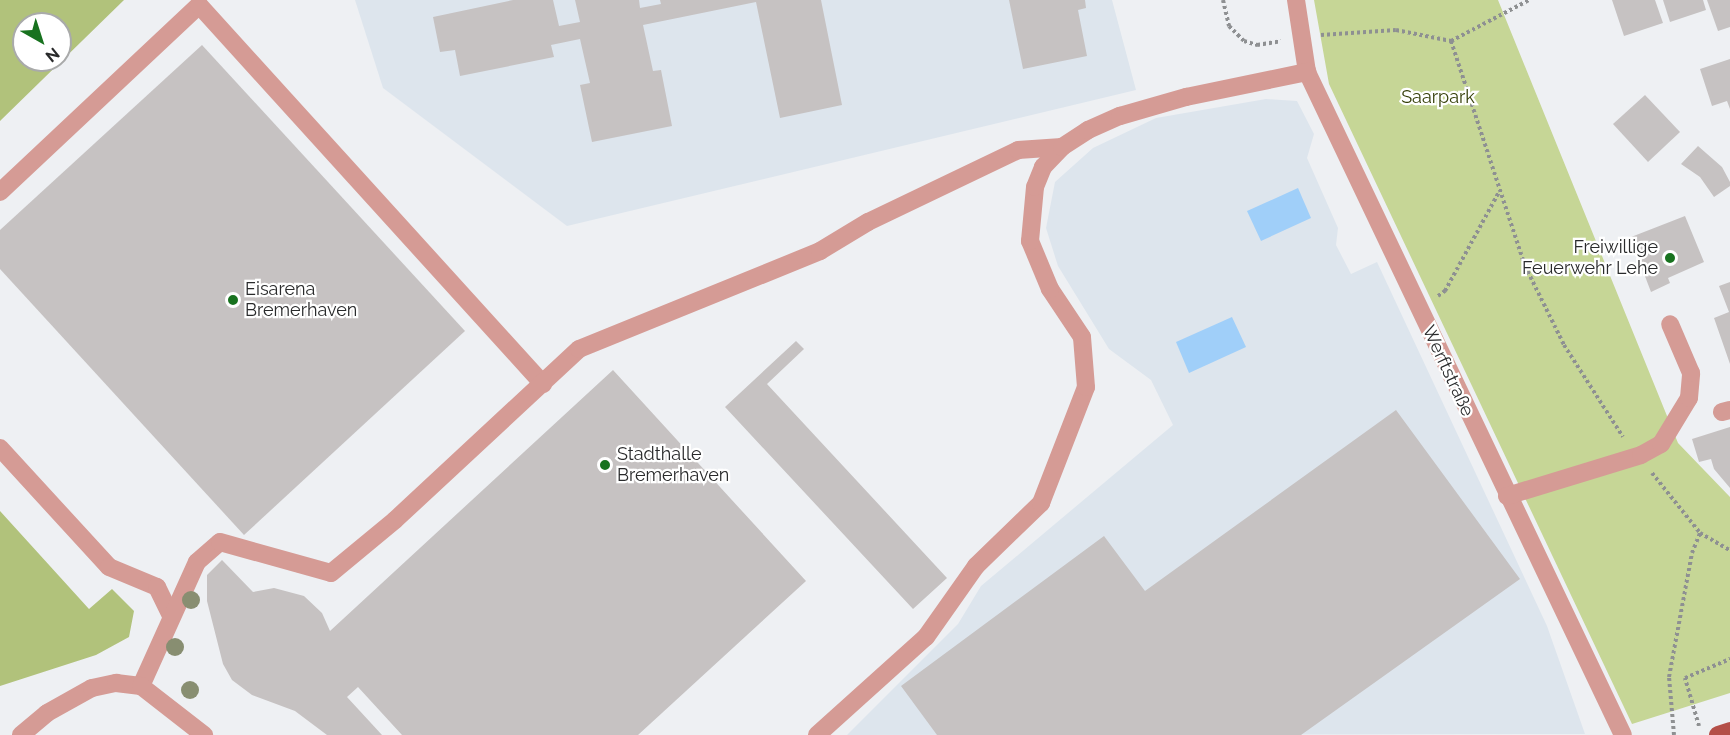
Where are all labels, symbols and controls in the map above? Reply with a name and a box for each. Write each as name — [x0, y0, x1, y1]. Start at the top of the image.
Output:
north arrow — [12, 12, 72, 72]
text: N — [42, 44, 63, 66]
park label: Saarpark — [1401, 86, 1475, 108]
place label: Freiwillige Feuerwehr Lehe — [1522, 237, 1658, 280]
marker: Freiwillige Feuerwehr Lehe — [1663, 251, 1677, 265]
place label: Eisarena Bremerhaven — [245, 279, 357, 322]
marker: Eisarena Bremerhaven — [226, 293, 240, 307]
street label: Werftstraße — [1418, 322, 1478, 420]
place label: Stadthalle Bremerhaven — [617, 444, 729, 486]
marker: Stadthalle Bremerhaven — [598, 458, 612, 472]

